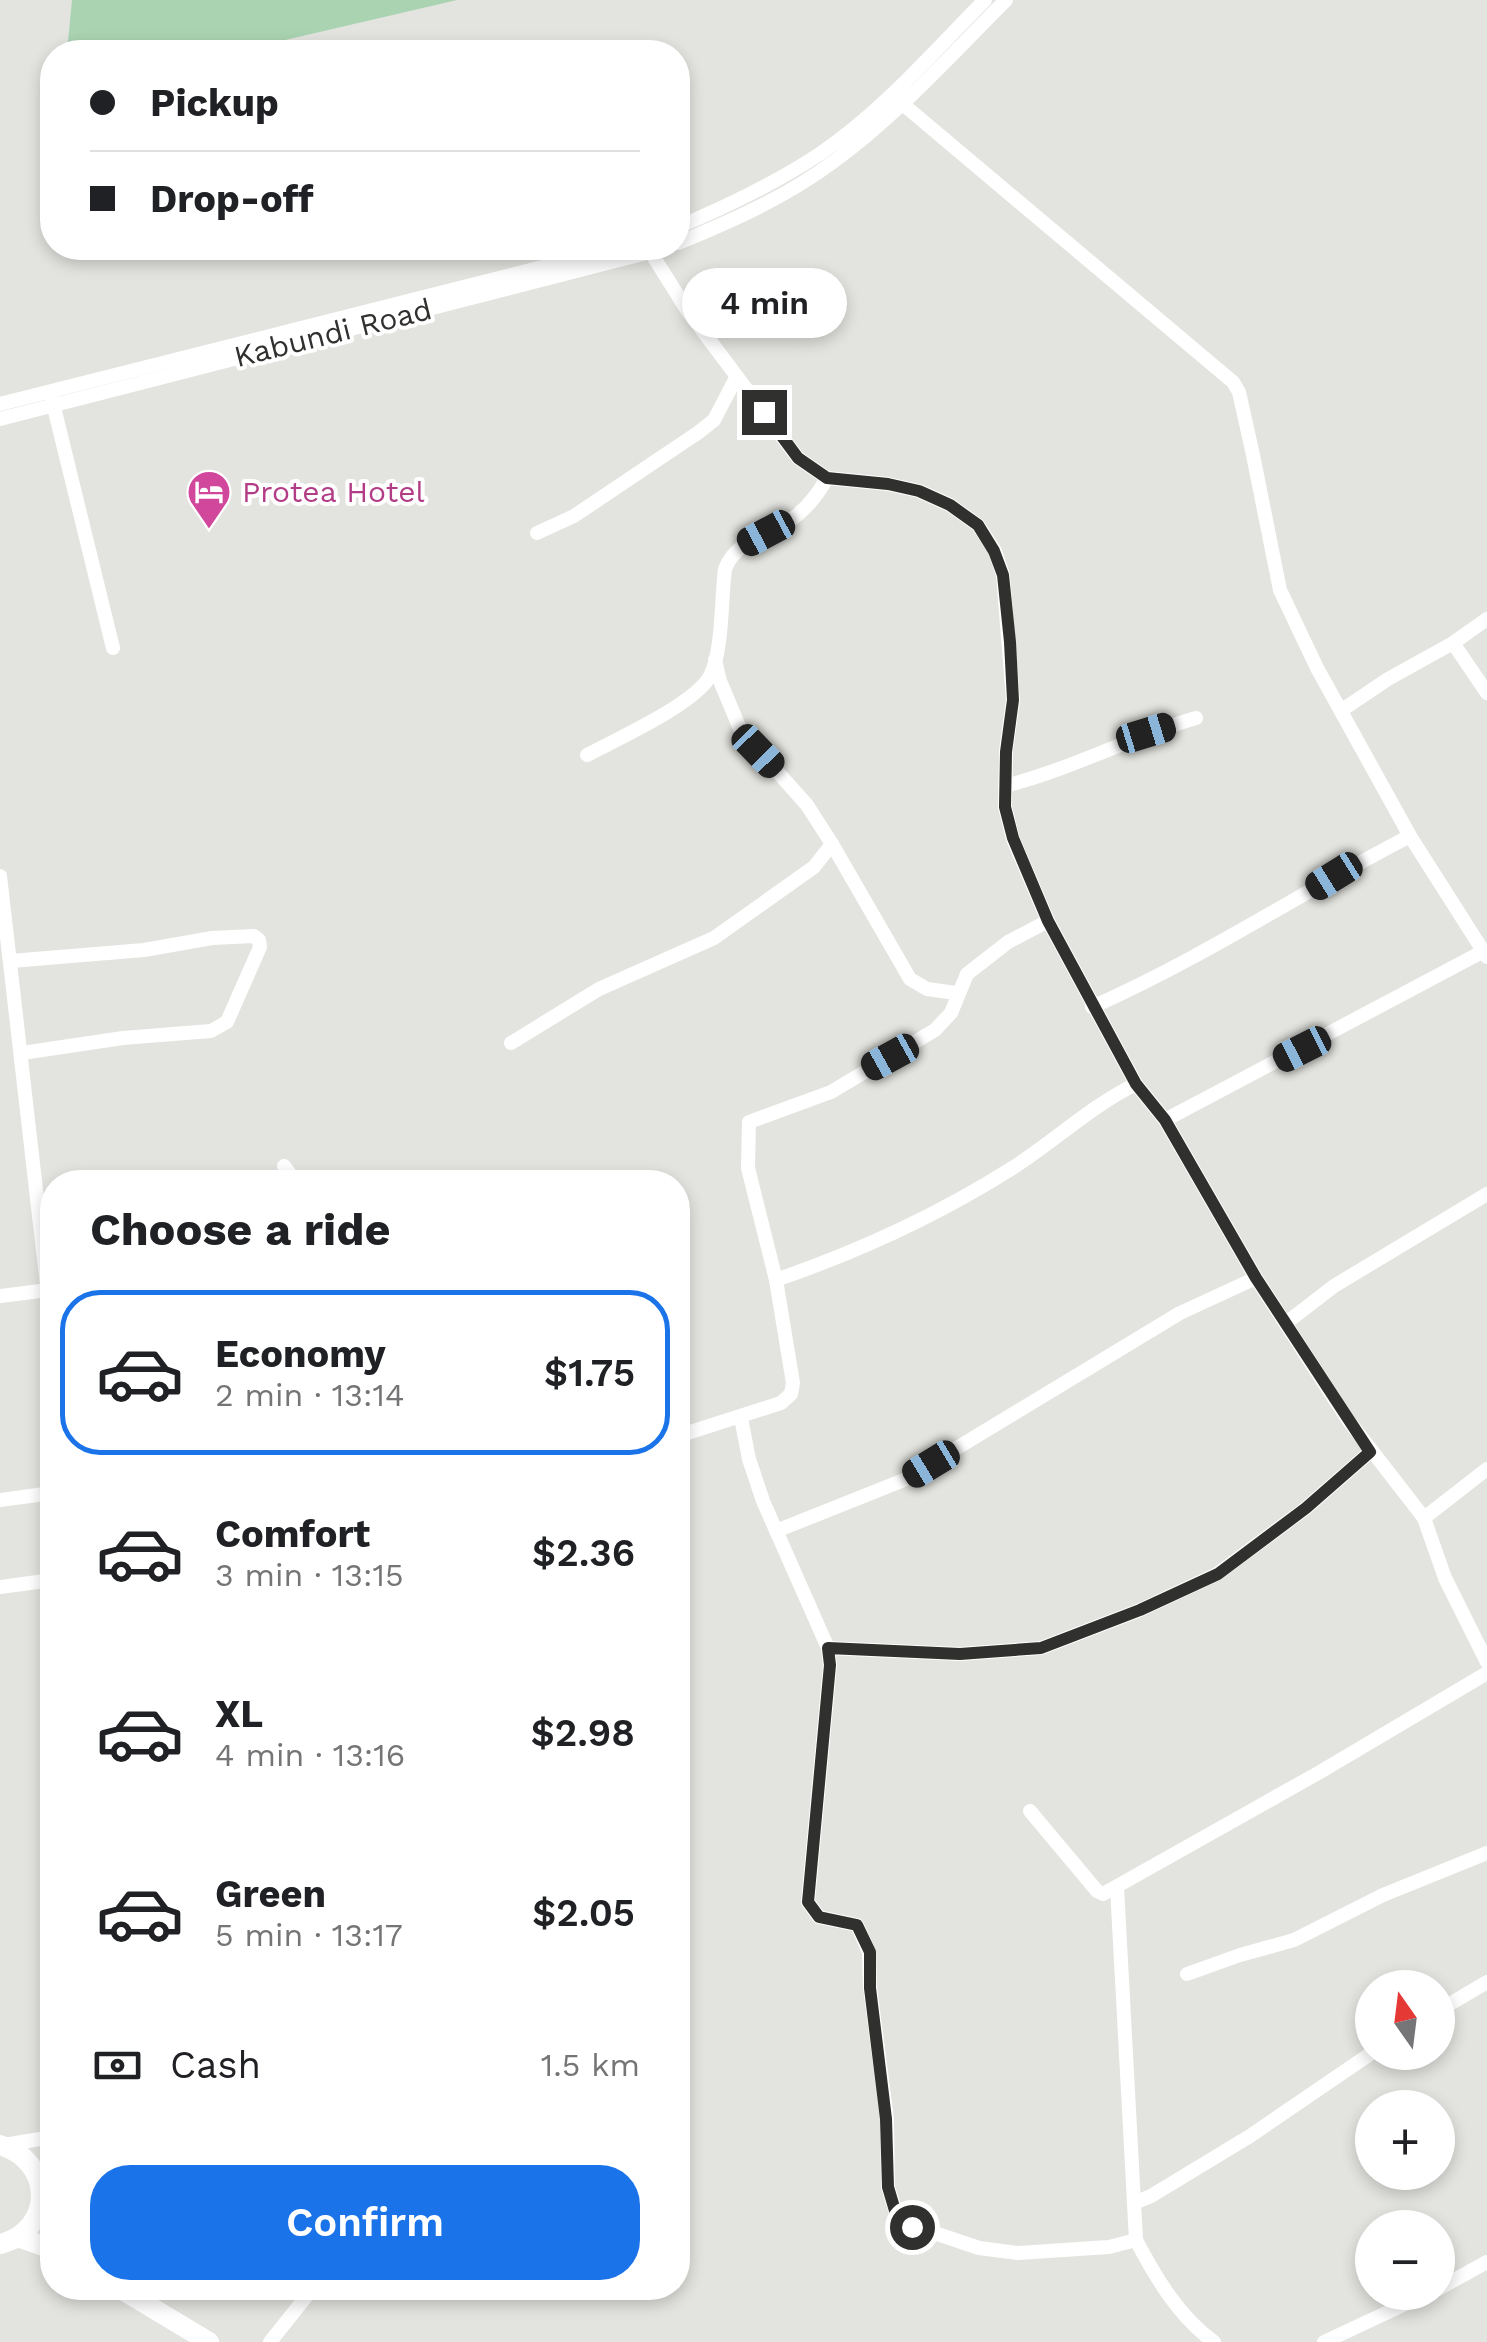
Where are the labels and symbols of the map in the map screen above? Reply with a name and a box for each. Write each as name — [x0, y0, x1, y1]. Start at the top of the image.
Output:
callout: 4 min — [682, 267, 846, 337]
street label: Kabundi Road — [230, 291, 435, 374]
route end — [742, 390, 787, 435]
hotel icon: Protea Hotel — [186, 469, 232, 530]
place label: Protea Hotel — [242, 474, 425, 509]
car — [732, 506, 800, 560]
car — [1113, 710, 1179, 756]
car — [726, 719, 790, 783]
car — [1301, 847, 1367, 905]
car — [1268, 1022, 1336, 1076]
car — [856, 1029, 924, 1085]
car — [898, 1436, 964, 1492]
north arrow — [1355, 1970, 1455, 2070]
route start — [890, 2205, 935, 2250]

